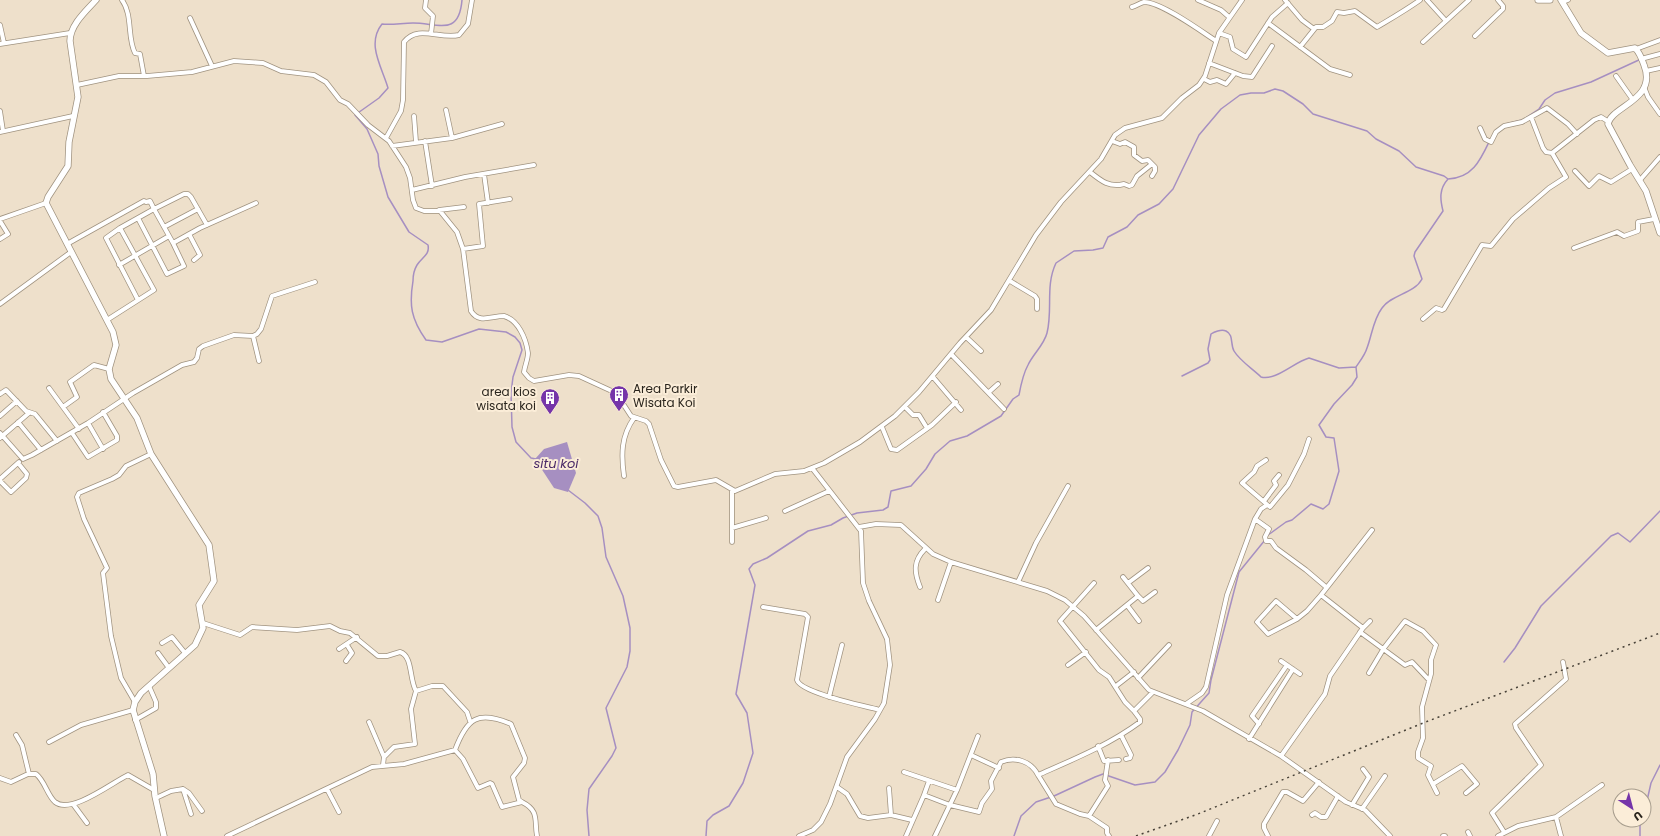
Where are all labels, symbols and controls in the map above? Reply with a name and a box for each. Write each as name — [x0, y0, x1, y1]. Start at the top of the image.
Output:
place label: Area Parkir Wisata Koi — [633, 380, 698, 411]
place label: area kios wisata koi — [476, 383, 536, 414]
building icon: Area Parkir Wisata Koi — [608, 384, 630, 412]
building icon: area kios wisata koi — [539, 387, 561, 415]
water label: situ koi — [533, 454, 579, 473]
north arrow — [1612, 788, 1652, 828]
text: U — [1630, 807, 1646, 825]

